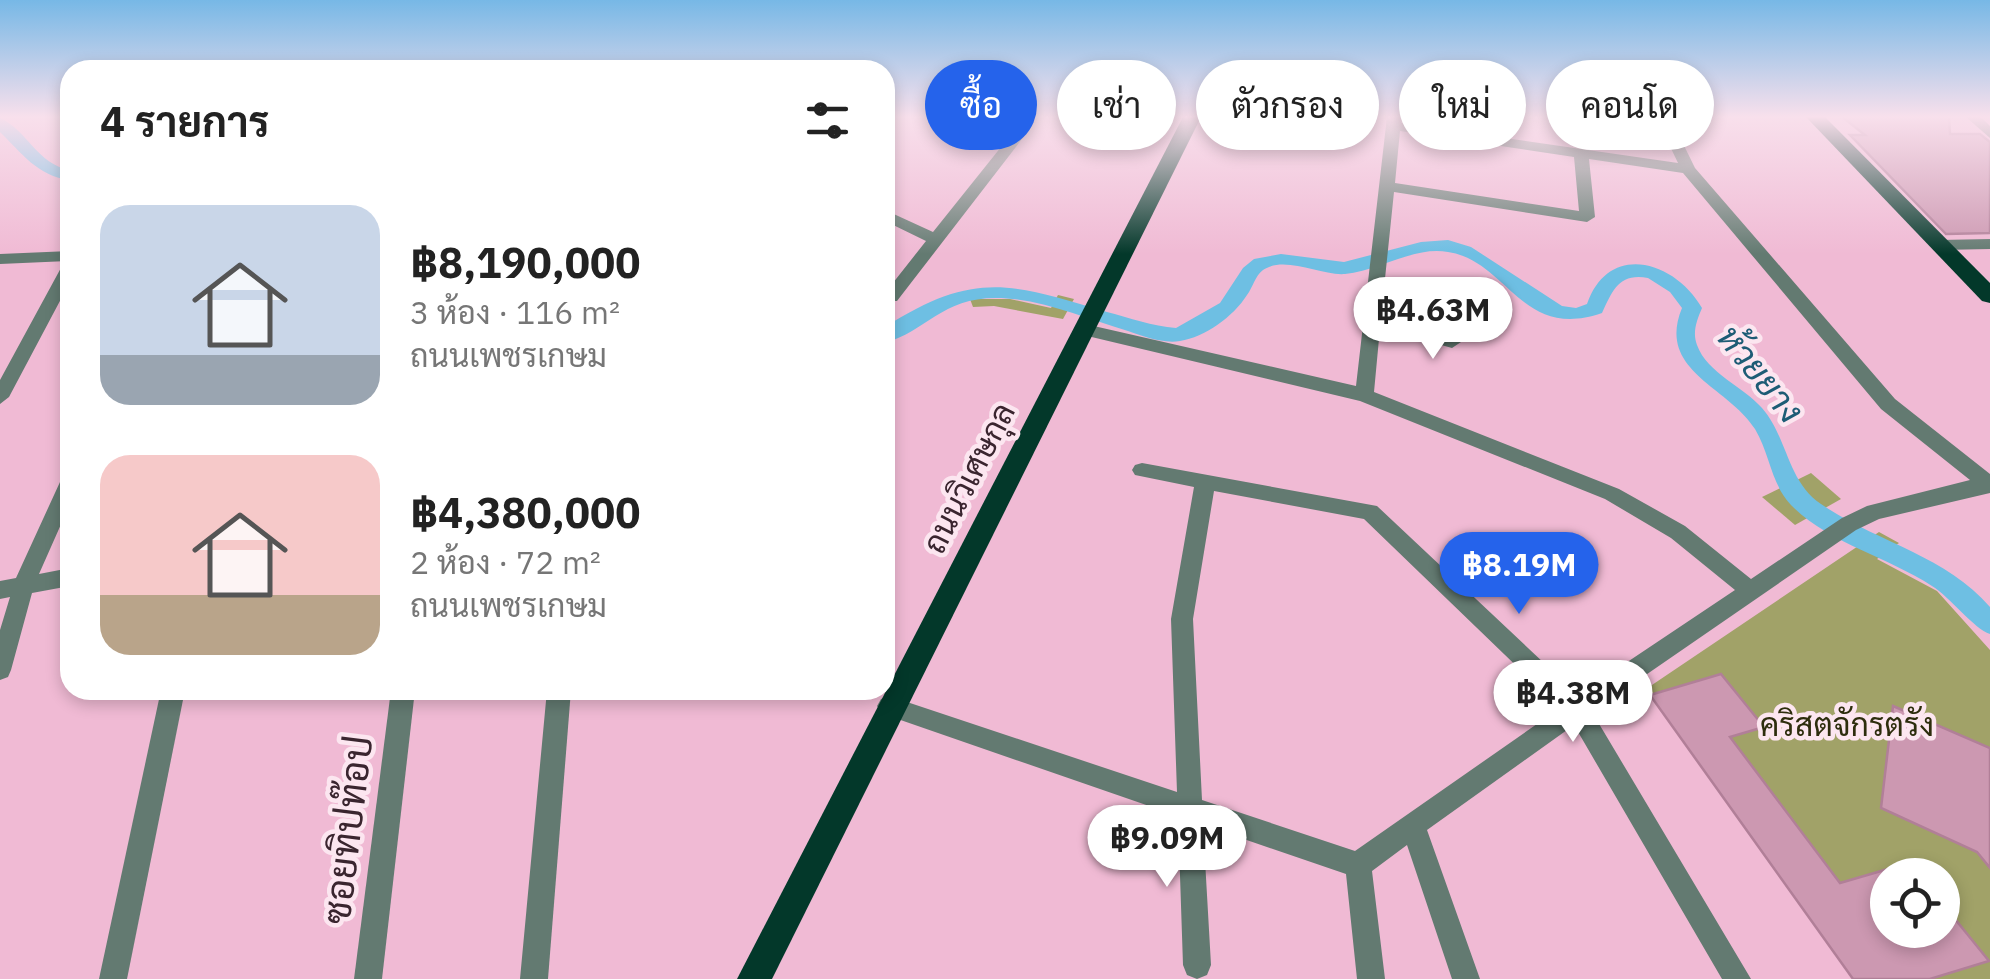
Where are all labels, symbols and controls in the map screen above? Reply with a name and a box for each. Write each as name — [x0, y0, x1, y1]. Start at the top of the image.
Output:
chip: ซื้อ — [925, 60, 1037, 150]
chip: เช่า — [1057, 60, 1176, 150]
chip: ตัวกรอง — [1196, 60, 1379, 150]
chip: ใหม่ — [1399, 60, 1526, 150]
chip: คอนโด — [1546, 60, 1714, 150]
icon: filters — [800, 93, 855, 148]
text: 4 รายการ — [100, 94, 270, 149]
text: ฿8,190,000 — [410, 235, 640, 290]
icon: home — [180, 245, 300, 365]
pin: ฿4.63M — [1352, 277, 1514, 362]
text: ฿4.63M — [1375, 288, 1491, 330]
text: 3 ห้อง · 116 m² — [410, 291, 620, 333]
water label: ห้วยยาง — [1707, 315, 1814, 432]
text: ถนนเพชรเกษม — [410, 334, 607, 376]
street label: ถนนวิเศษกุล — [912, 395, 1026, 561]
text: ฿4,380,000 — [410, 485, 640, 540]
icon: home — [180, 495, 300, 615]
pin: ฿8.19M — [1438, 532, 1600, 617]
text: 2 ห้อง · 72 m² — [410, 541, 601, 583]
text: ฿8.19M — [1461, 543, 1577, 585]
text: ถนนเพชรเกษม — [410, 584, 607, 626]
pin: ฿4.38M — [1492, 660, 1654, 745]
text: ฿4.38M — [1515, 671, 1631, 713]
park label: คริสตจักรตรัง — [1760, 703, 1934, 745]
street label: ซอยทิปท๊อป — [311, 733, 382, 927]
pin: ฿9.09M — [1086, 805, 1248, 890]
text: ฿9.09M — [1109, 816, 1225, 858]
map controls — [1870, 858, 1960, 948]
button: locate — [1870, 858, 1960, 948]

